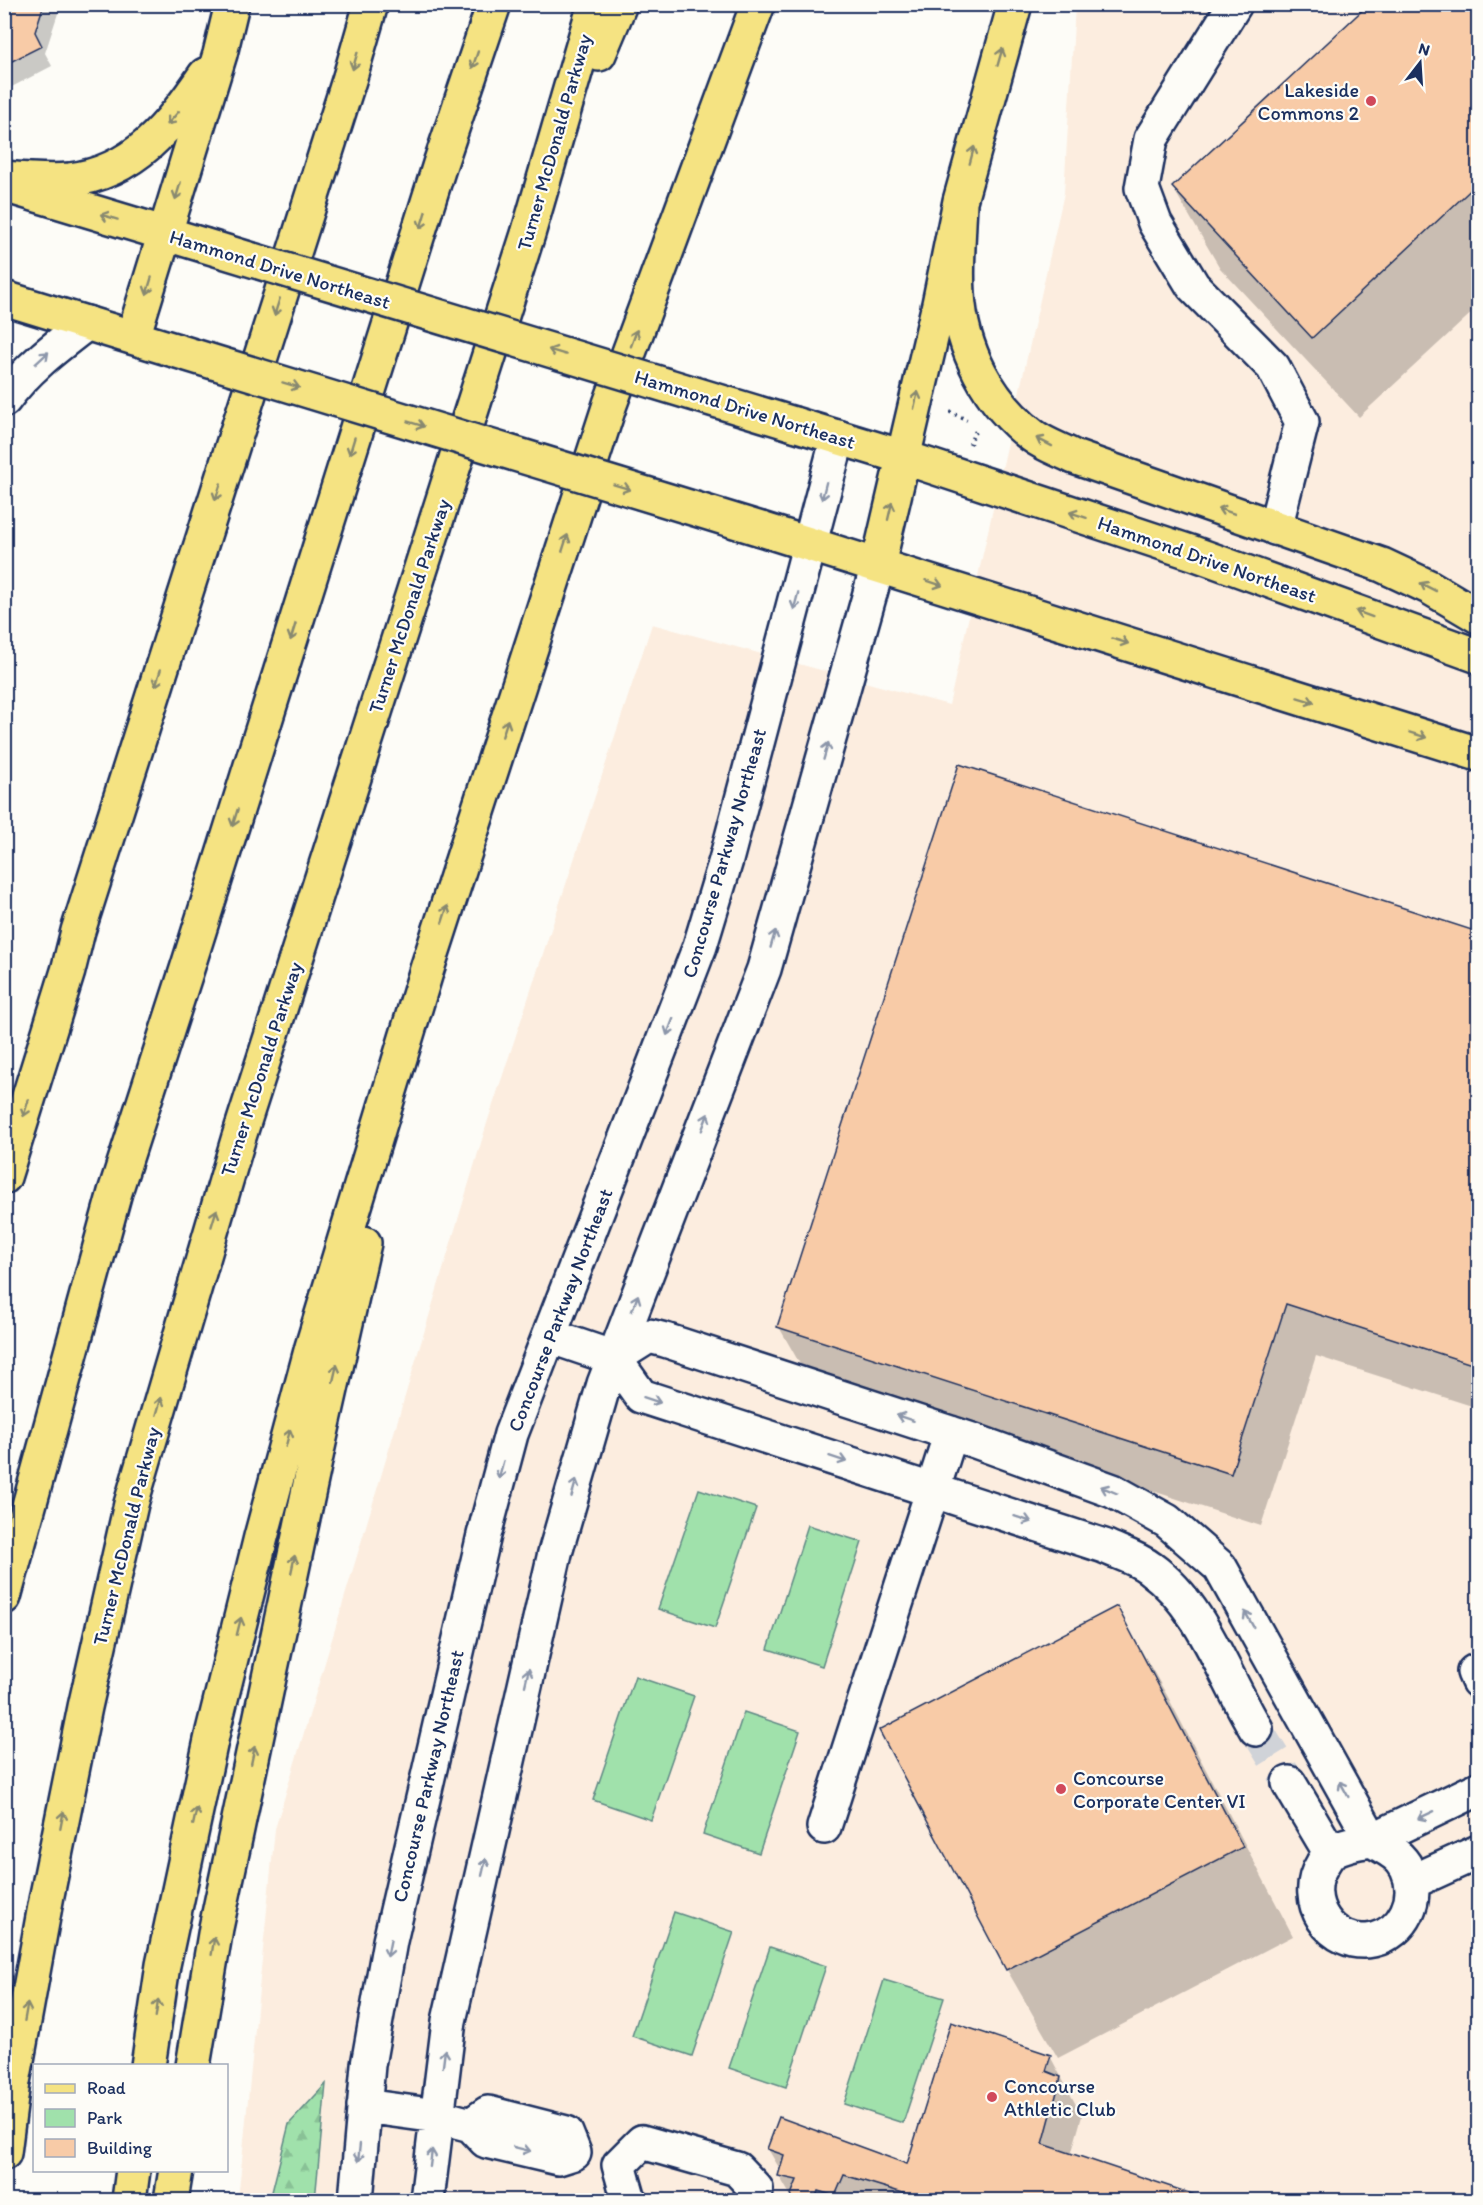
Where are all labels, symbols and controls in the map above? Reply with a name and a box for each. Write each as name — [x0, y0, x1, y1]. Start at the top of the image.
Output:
street label: Turner McDonald Parkway — [512, 30, 597, 253]
north arrow — [1390, 33, 1450, 93]
text: N — [1416, 38, 1432, 60]
one-way arrow — [995, 48, 1006, 67]
one-way arrow — [469, 50, 480, 69]
one-way arrow — [349, 51, 360, 70]
place label: Lakeside Commons 2 — [1258, 78, 1359, 125]
marker: Lakeside Commons 2 — [1364, 94, 1378, 108]
one-way arrow — [166, 110, 180, 125]
one-way arrow — [967, 146, 979, 165]
one-way arrow — [172, 181, 183, 200]
one-way arrow — [417, 210, 428, 229]
one-way arrow — [100, 211, 119, 222]
street label: Hammond Drive Northeast — [167, 224, 394, 314]
one-way arrow — [143, 276, 154, 295]
one-way arrow — [271, 297, 282, 316]
one-way arrow — [630, 329, 641, 348]
one-way arrow — [548, 346, 567, 357]
one-way arrow — [35, 351, 50, 366]
street label: Hammond Drive Northeast — [632, 364, 859, 454]
one-way arrow — [281, 380, 300, 391]
one-way arrow — [911, 391, 922, 410]
one-way arrow — [406, 419, 425, 430]
one-way arrow — [1035, 435, 1053, 447]
one-way arrow — [346, 436, 357, 455]
one-way arrow — [818, 481, 830, 500]
one-way arrow — [211, 482, 222, 501]
one-way arrow — [612, 482, 631, 493]
street label: Turner McDonald Parkway — [363, 495, 455, 716]
one-way arrow — [885, 502, 897, 521]
one-way arrow — [1217, 504, 1236, 515]
one-way arrow — [1069, 508, 1088, 519]
street label: Hammond Drive Northeast — [1095, 510, 1320, 608]
one-way arrow — [560, 534, 571, 553]
one-way arrow — [924, 578, 943, 589]
one-way arrow — [1419, 581, 1437, 592]
one-way arrow — [789, 591, 801, 610]
one-way arrow — [1355, 608, 1374, 619]
one-way arrow — [287, 622, 298, 641]
one-way arrow — [1110, 636, 1129, 647]
one-way arrow — [152, 668, 163, 687]
one-way arrow — [1296, 695, 1315, 706]
one-way arrow — [500, 719, 511, 738]
street label: Concourse Parkway Northeast — [677, 725, 771, 981]
one-way arrow — [1408, 730, 1427, 741]
one-way arrow — [820, 742, 832, 761]
one-way arrow — [229, 808, 240, 827]
one-way arrow — [440, 905, 451, 924]
one-way arrow — [768, 930, 779, 949]
street label: Turner McDonald Parkway — [215, 958, 307, 1179]
one-way arrow — [664, 1017, 675, 1035]
one-way arrow — [20, 1098, 31, 1117]
one-way arrow — [701, 1113, 712, 1131]
street label: Concourse Parkway Northeast — [502, 1185, 618, 1435]
one-way arrow — [209, 1209, 220, 1228]
one-way arrow — [630, 1295, 641, 1313]
one-way arrow — [330, 1364, 341, 1384]
one-way arrow — [642, 1395, 661, 1406]
one-way arrow — [154, 1397, 165, 1416]
one-way arrow — [896, 1412, 915, 1423]
street label: Turner McDonald Parkway — [87, 1424, 165, 1648]
one-way arrow — [282, 1429, 294, 1448]
one-way arrow — [828, 1454, 847, 1465]
one-way arrow — [495, 1461, 507, 1480]
one-way arrow — [569, 1479, 580, 1498]
one-way arrow — [1100, 1484, 1119, 1495]
one-way arrow — [1013, 1515, 1032, 1526]
one-way arrow — [288, 1555, 299, 1574]
one-way arrow — [1243, 1611, 1255, 1628]
one-way arrow — [233, 1617, 245, 1636]
street label: Concourse Parkway Northeast — [387, 1647, 469, 1905]
one-way arrow — [522, 1668, 533, 1687]
one-way arrow — [247, 1745, 259, 1764]
place label: Concourse Corporate Center VI — [1073, 1766, 1246, 1813]
one-way arrow — [1337, 1781, 1349, 1798]
marker: Concourse Corporate Center VI — [1054, 1782, 1068, 1796]
one-way arrow — [190, 1807, 201, 1827]
one-way arrow — [1417, 1809, 1435, 1821]
one-way arrow — [57, 1811, 68, 1830]
one-way arrow — [479, 1858, 490, 1877]
one-way arrow — [208, 1936, 219, 1956]
one-way arrow — [383, 1937, 394, 1957]
one-way arrow — [151, 1998, 162, 2018]
one-way arrow — [21, 2003, 32, 2022]
one-way arrow — [439, 2048, 450, 2068]
legend — [33, 2064, 228, 2172]
place label: Concourse Athletic Club — [1004, 2074, 1116, 2121]
text: Road — [87, 2077, 126, 2099]
marker: Concourse Athletic Club — [985, 2090, 999, 2104]
text: Park — [87, 2107, 122, 2129]
text: Building — [87, 2137, 153, 2159]
one-way arrow — [353, 2143, 364, 2162]
one-way arrow — [512, 2144, 531, 2156]
one-way arrow — [426, 2149, 437, 2169]

